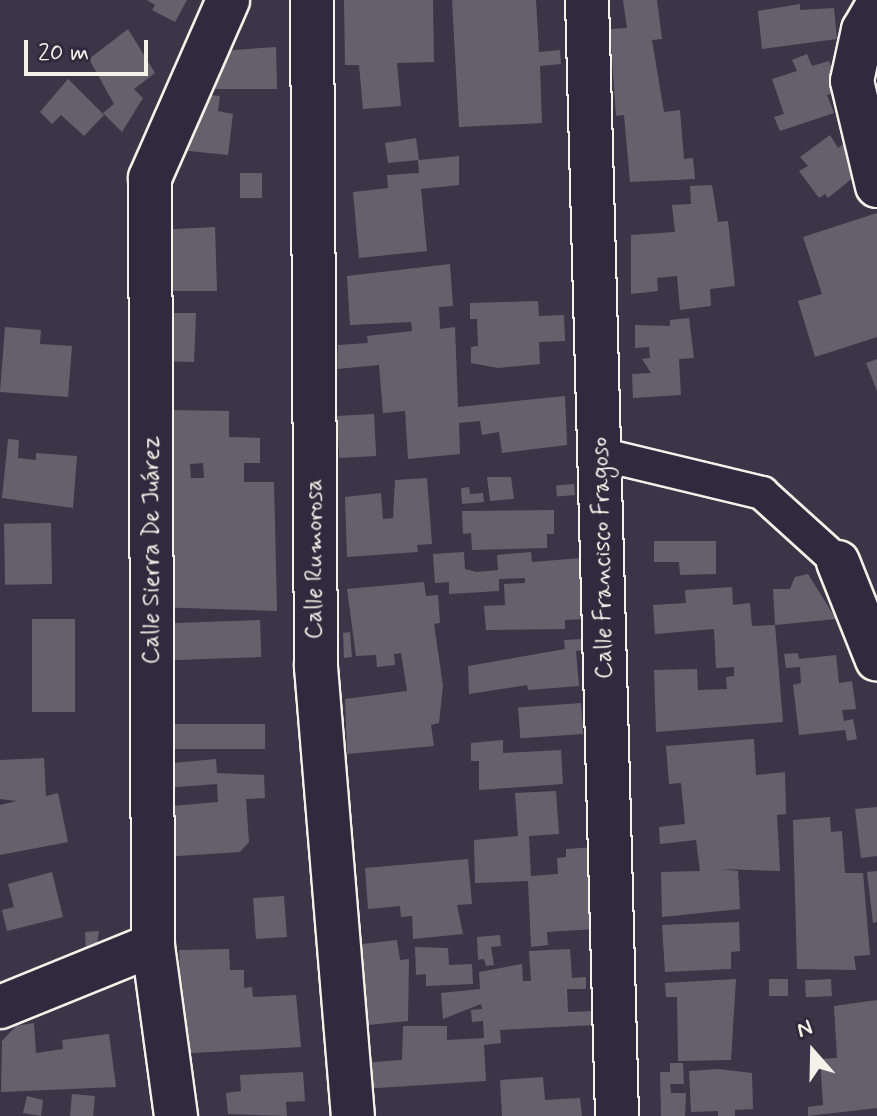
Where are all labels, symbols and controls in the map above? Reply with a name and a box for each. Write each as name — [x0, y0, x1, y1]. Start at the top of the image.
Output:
scale bar — [28, 24, 152, 74]
text: 20 m — [38, 38, 89, 69]
street label: Calle Sierra De Juárez — [138, 434, 166, 666]
street label: Calle Francisco Fragoso — [587, 438, 619, 678]
street label: Calle Rumorosa — [301, 480, 329, 638]
north arrow — [773, 1012, 853, 1092]
text: N — [793, 1014, 816, 1045]

